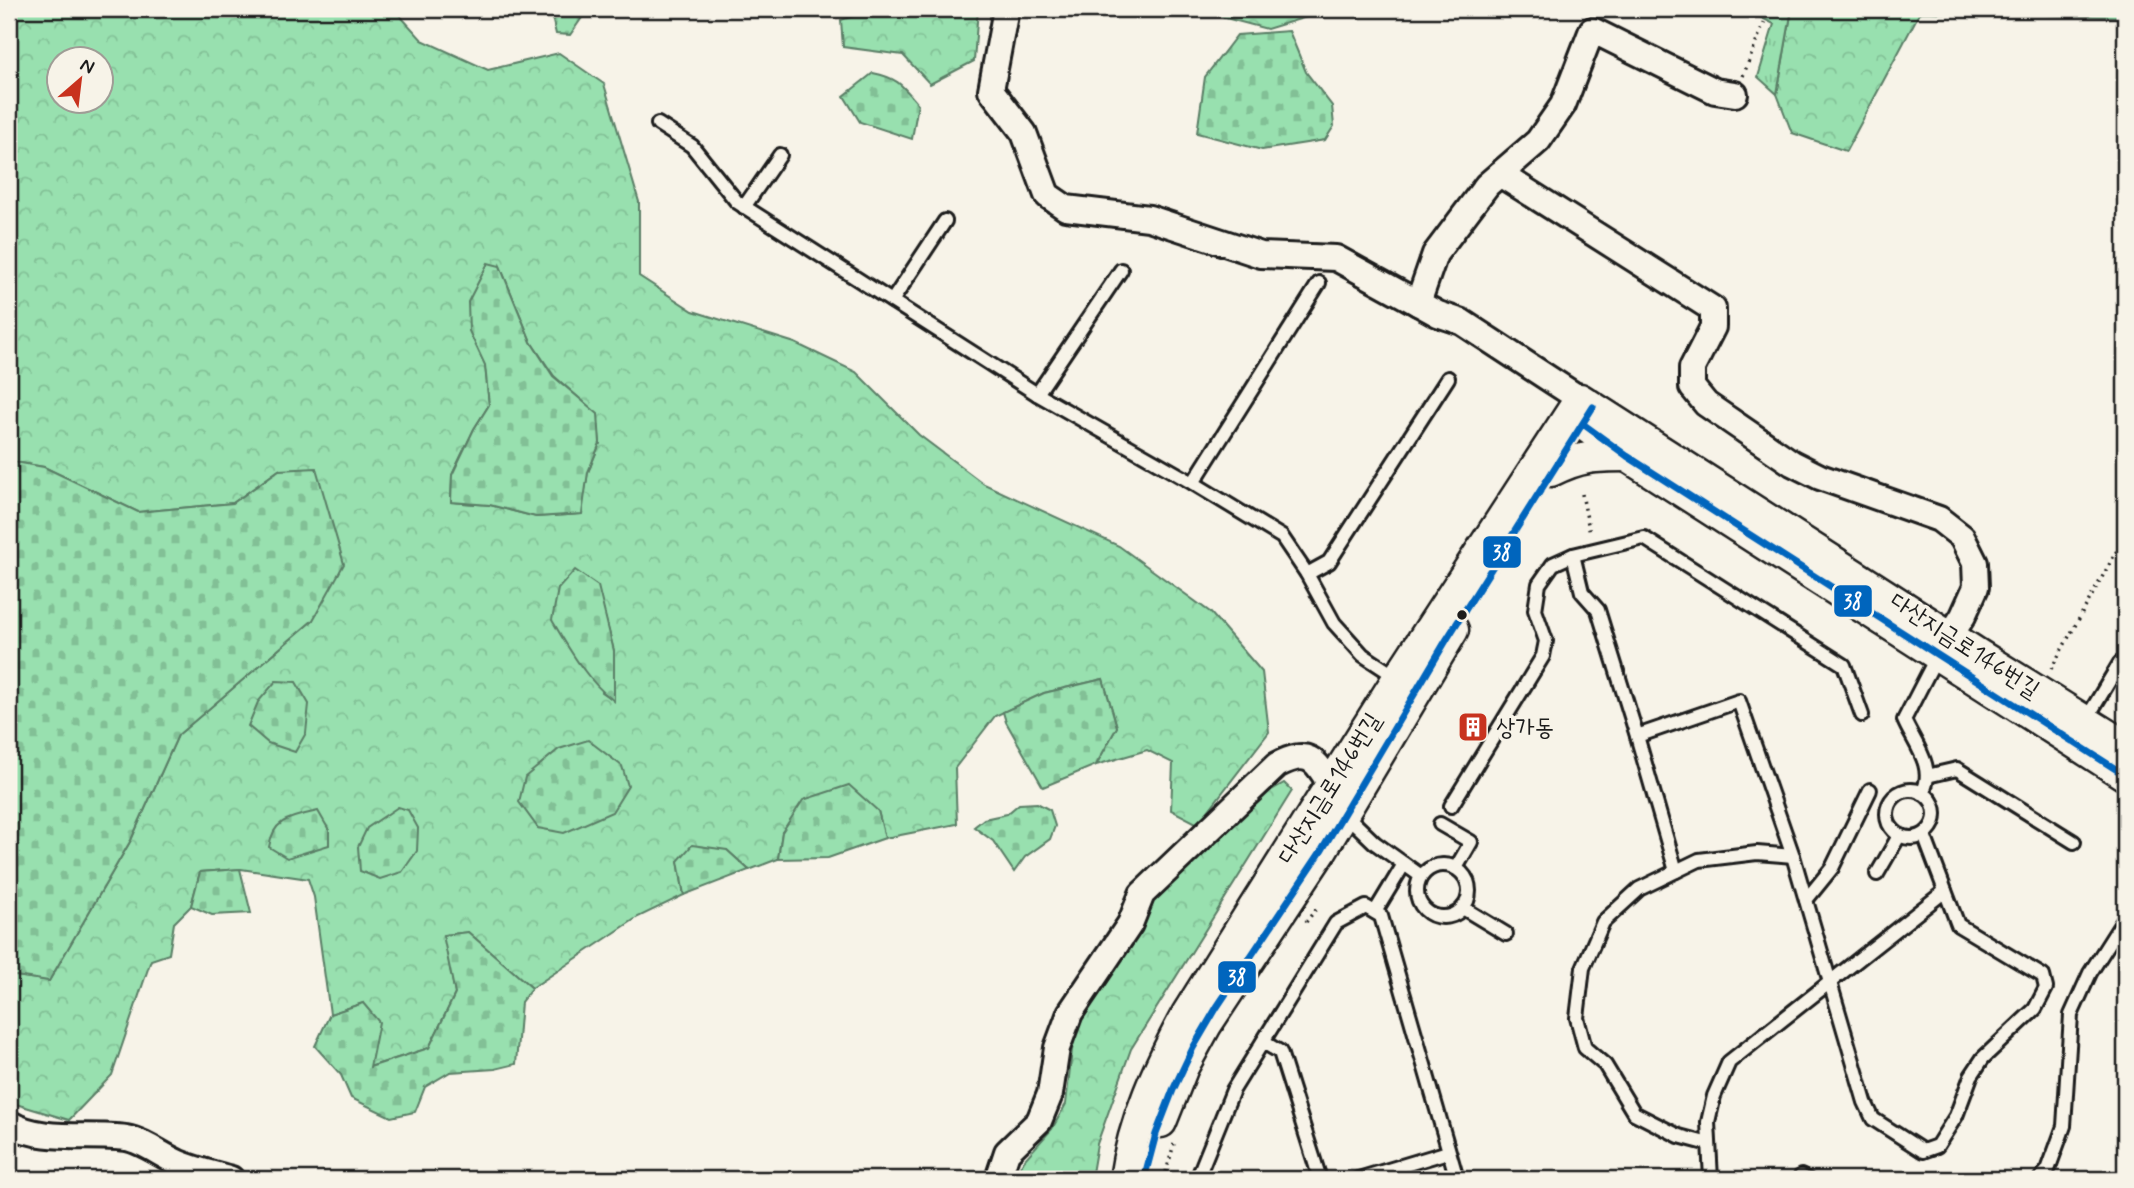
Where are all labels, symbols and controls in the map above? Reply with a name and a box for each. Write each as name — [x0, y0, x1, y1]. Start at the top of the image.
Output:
north arrow — [46, 46, 116, 116]
text: N — [76, 52, 99, 80]
line badge: 38 — [1482, 535, 1522, 569]
text: 38 — [1492, 541, 1512, 566]
line badge: 38 — [1833, 584, 1873, 618]
street label: 다산지금로146번길 — [1884, 586, 2045, 706]
text: 38 — [1843, 590, 1863, 615]
unlabelled marker — [1455, 608, 1469, 622]
street label: 다산지금로146번길 — [1272, 708, 1389, 870]
building icon: 상가동 — [1456, 710, 1490, 744]
place label: 상가동 — [1496, 713, 1554, 744]
line badge: 38 — [1217, 960, 1257, 994]
text: 38 — [1227, 966, 1247, 991]

